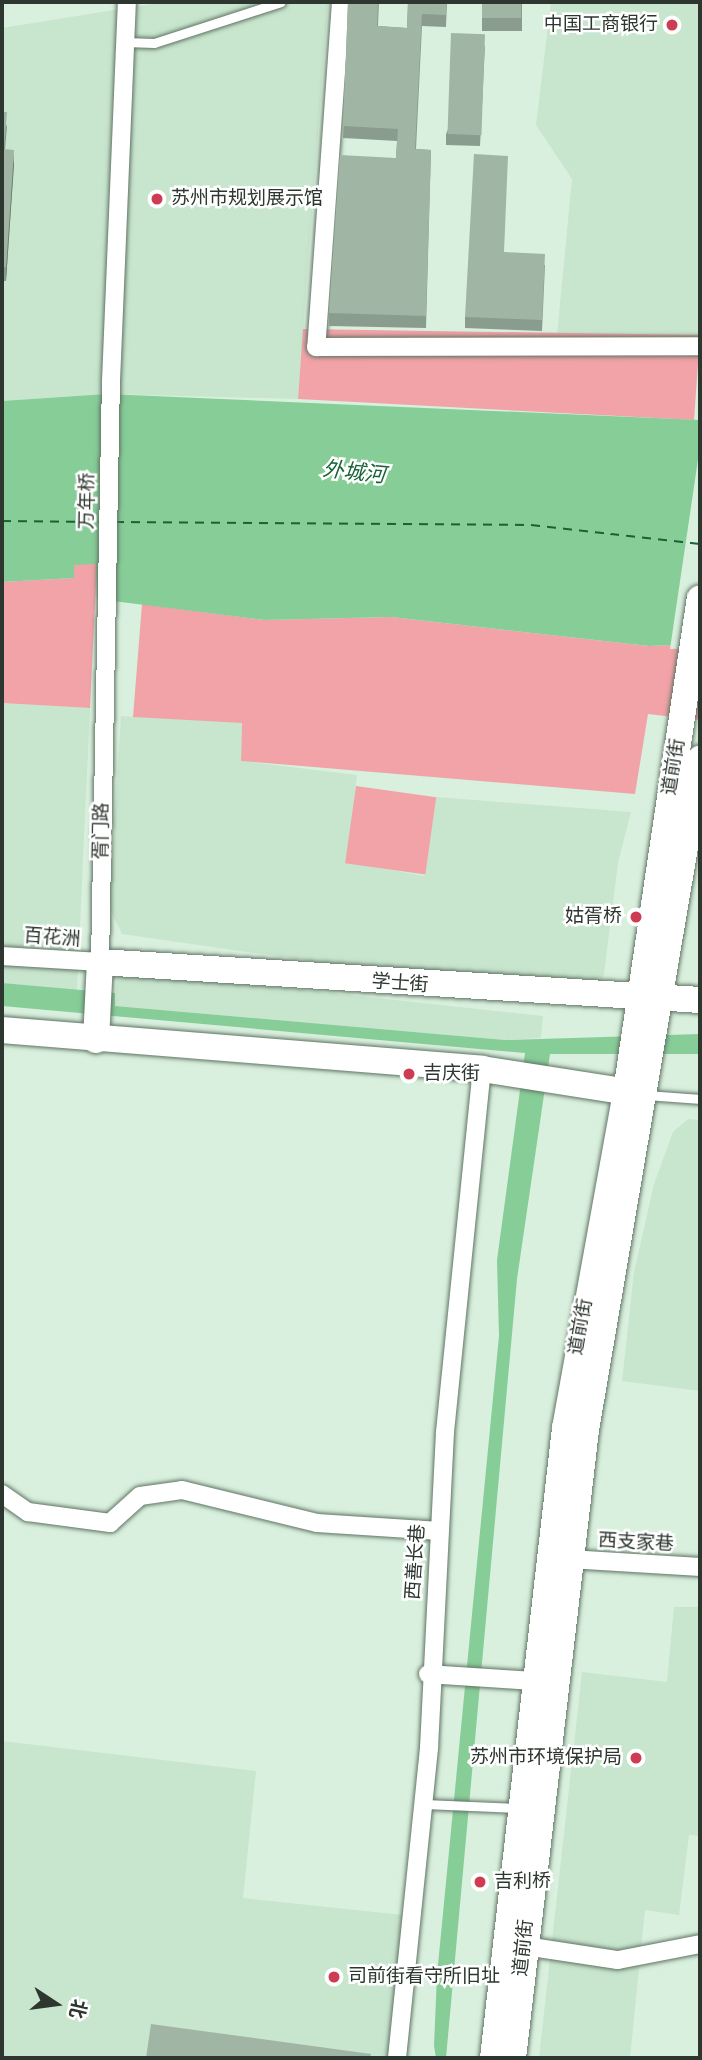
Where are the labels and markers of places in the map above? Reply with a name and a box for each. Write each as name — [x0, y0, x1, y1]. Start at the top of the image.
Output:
place label: 中国工商银行 — [544, 14, 658, 36]
marker: 中国工商银行 — [664, 17, 680, 33]
place label: 苏州市规划展示馆 — [171, 188, 323, 210]
marker: 苏州市规划展示馆 — [149, 191, 165, 207]
place label: 姑胥桥 — [565, 906, 622, 928]
marker: 姑胥桥 — [628, 909, 644, 925]
place label: 吉庆街 — [423, 1063, 480, 1085]
marker: 吉庆街 — [401, 1066, 417, 1082]
place label: 苏州市环境保护局 — [470, 1747, 622, 1769]
marker: 苏州市环境保护局 — [628, 1750, 644, 1766]
place label: 吉利桥 — [494, 1871, 551, 1893]
marker: 吉利桥 — [472, 1874, 488, 1890]
place label: 司前街看守所旧址 — [348, 1966, 500, 1988]
marker: 司前街看守所旧址 — [326, 1969, 342, 1985]

